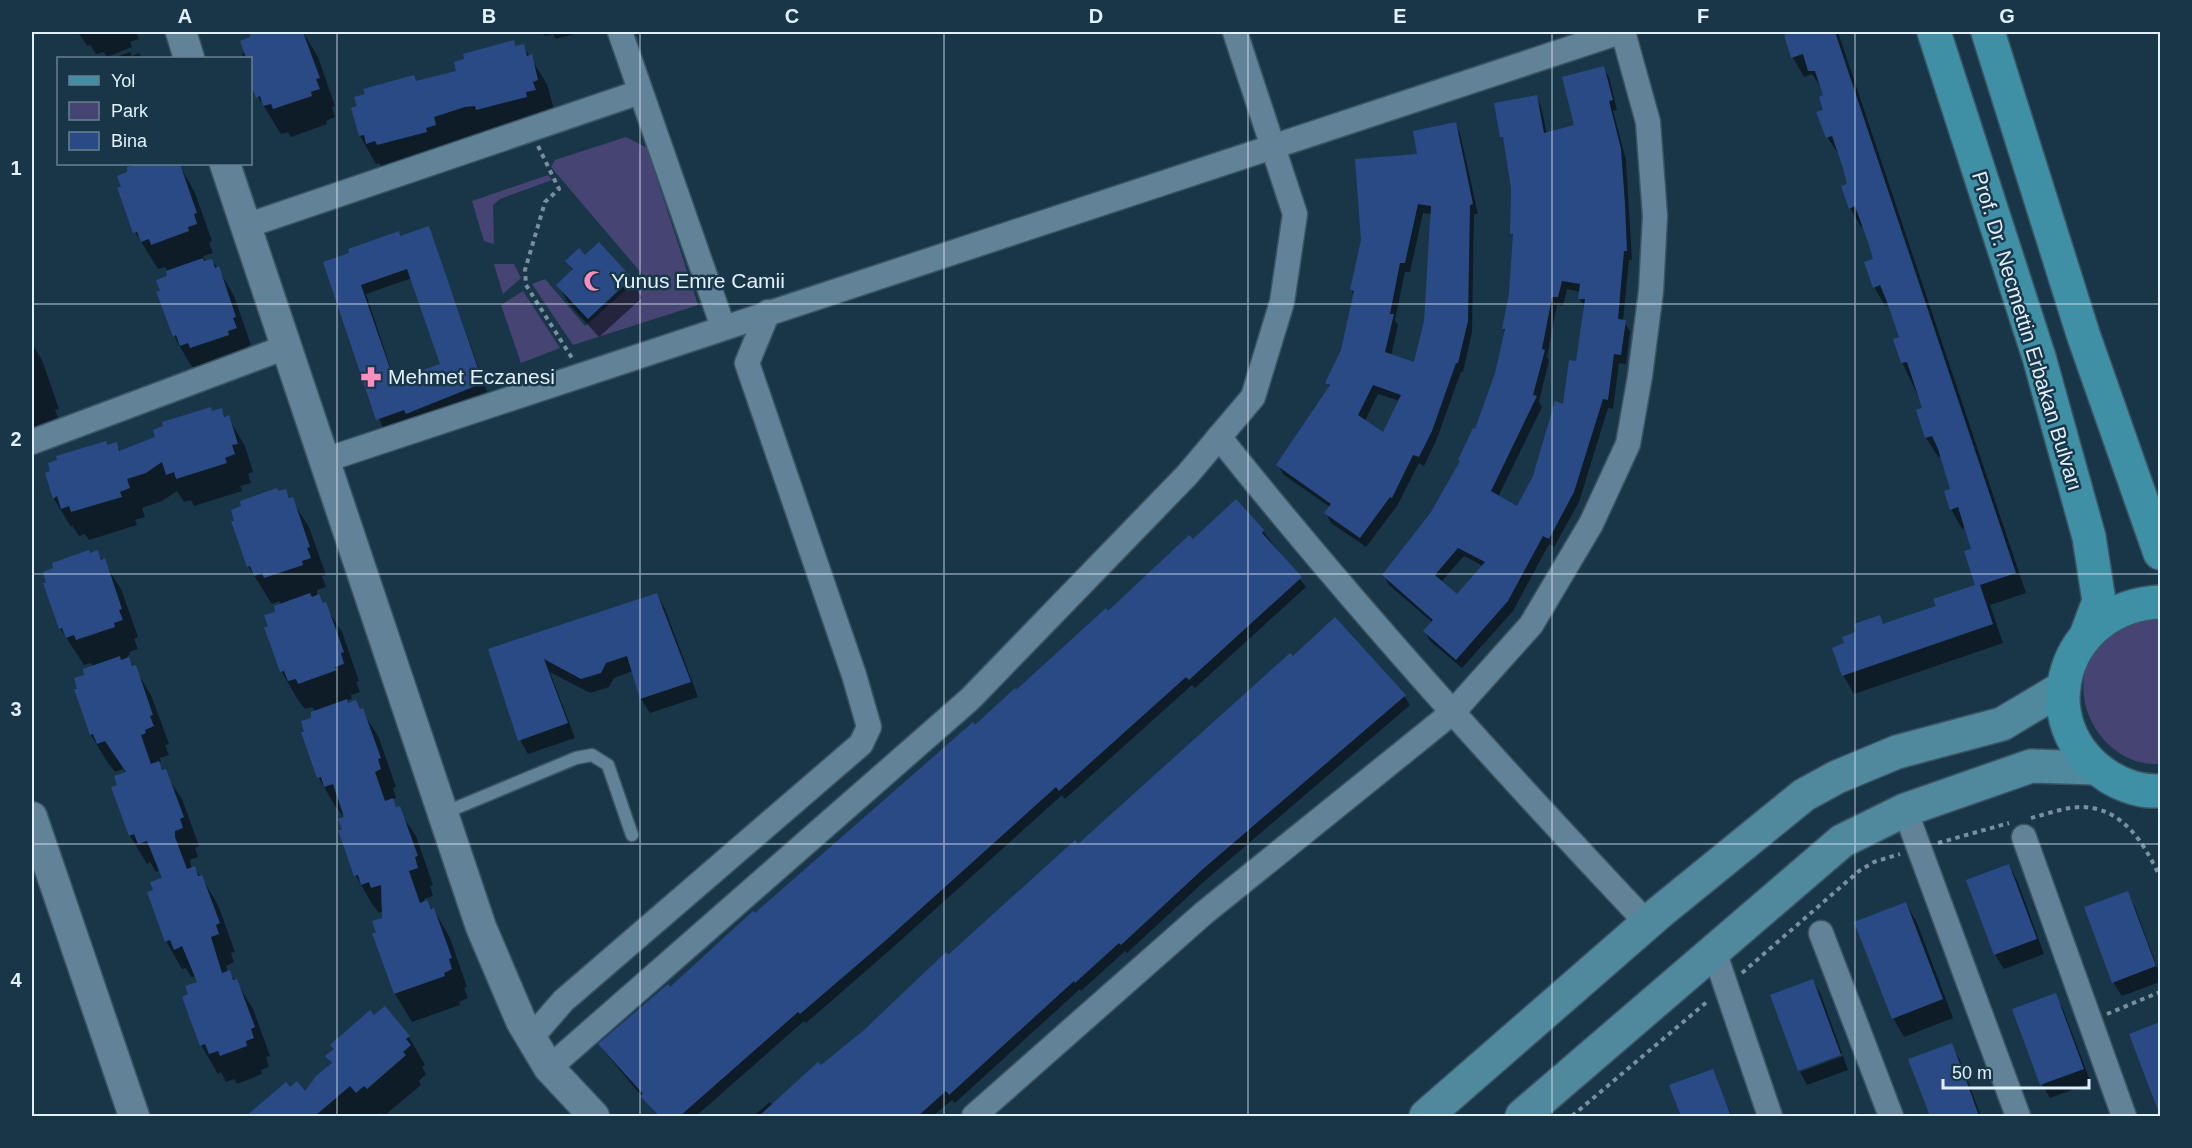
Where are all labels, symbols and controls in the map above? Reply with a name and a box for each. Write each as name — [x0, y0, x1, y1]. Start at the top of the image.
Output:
text: A — [178, 5, 192, 27]
text: B — [482, 5, 496, 27]
text: C — [785, 5, 799, 27]
text: D — [1089, 5, 1103, 27]
text: E — [1393, 5, 1407, 27]
text: F — [1697, 5, 1709, 27]
text: G — [1999, 5, 2015, 27]
legend — [57, 57, 252, 165]
text: Yol — [111, 71, 135, 91]
text: Park — [111, 101, 149, 121]
text: Bina — [111, 131, 148, 151]
text: 1 — [10, 157, 22, 179]
street label: Prof. Dr. Necmettin Erbakan Bulvarı — [1968, 168, 2087, 493]
mosque icon: Yunus Emre Camii — [582, 269, 606, 293]
place label: Yunus Emre Camii — [611, 269, 785, 292]
pharmacy icon: Mehmet Eczanesi — [359, 365, 383, 389]
place label: Mehmet Eczanesi — [388, 365, 555, 388]
text: 2 — [10, 428, 22, 450]
text: 3 — [10, 698, 22, 720]
text: 4 — [10, 969, 22, 991]
scale bar — [1943, 1052, 2088, 1090]
text: 50 m — [1952, 1063, 1992, 1083]

